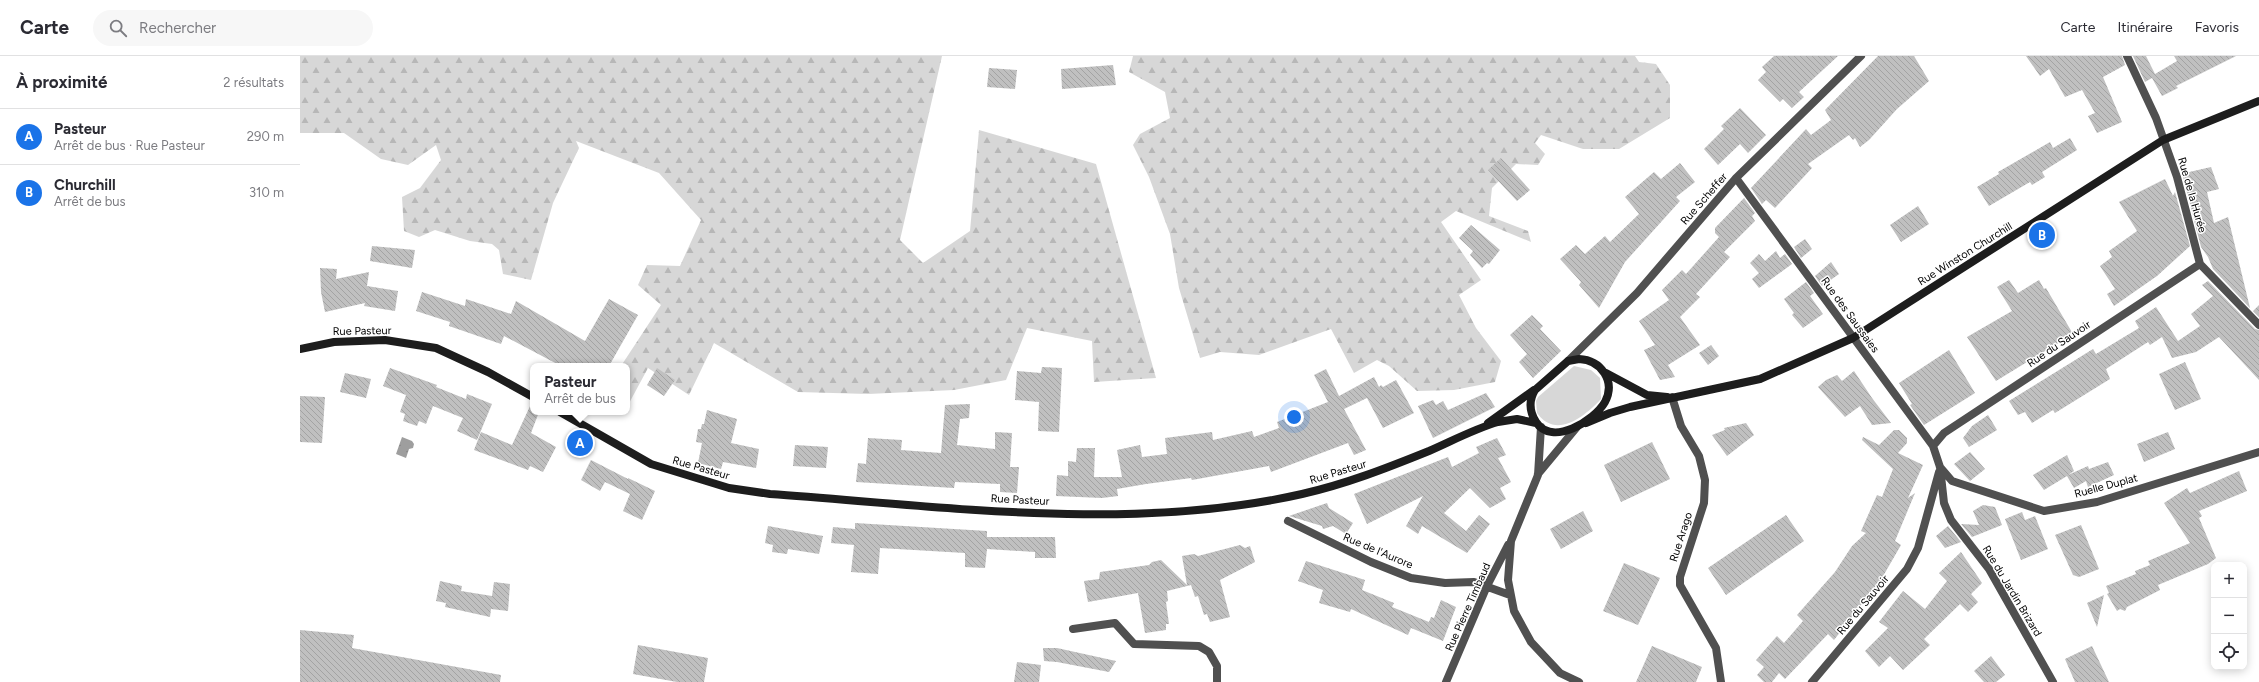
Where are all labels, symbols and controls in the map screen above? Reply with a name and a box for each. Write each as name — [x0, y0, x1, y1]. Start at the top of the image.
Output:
search box — [93, 10, 373, 46]
text: Carte — [20, 16, 69, 39]
icon: search — [107, 17, 129, 39]
text: Rechercher — [139, 19, 216, 37]
text: Carte — [2061, 19, 2095, 36]
text: Itinéraire — [2117, 19, 2173, 36]
text: Favoris — [2195, 19, 2239, 36]
text: À proximité — [16, 72, 107, 92]
text: 2 résultats — [223, 75, 284, 90]
text: Pasteur — [54, 120, 106, 138]
text: A — [24, 129, 34, 144]
text: 290 m — [247, 129, 284, 144]
text: Arrêt de bus · Rue Pasteur — [54, 138, 205, 153]
street label: Rue de la Hurée — [2175, 156, 2209, 234]
street label: Rue Scheffer — [1678, 170, 1730, 228]
text: Churchill — [54, 176, 116, 194]
text: B — [25, 185, 33, 200]
text: 310 m — [249, 185, 284, 200]
text: Arrêt de bus — [54, 194, 126, 209]
street label: Rue Winston Churchill — [1915, 220, 2015, 288]
pin: B — [2029, 220, 2055, 250]
street label: Rue des Saussaies — [1818, 275, 1882, 355]
street label: Rue du Sauvoir — [2025, 318, 2093, 370]
street label: Rue Pasteur — [333, 324, 392, 338]
popup — [530, 363, 630, 415]
text: Pasteur — [544, 373, 596, 391]
text: Arrêt de bus — [544, 391, 616, 406]
your location — [1284, 407, 1304, 427]
pin: A — [567, 428, 593, 458]
street label: Rue Pasteur — [671, 454, 731, 482]
street label: Rue Pasteur — [1308, 457, 1368, 487]
street label: Ruelle Duplat — [2073, 471, 2139, 501]
street label: Rue Pasteur — [990, 492, 1050, 508]
street label: Rue Arago — [1667, 511, 1695, 563]
street label: Rue de l'Aurore — [1341, 530, 1415, 572]
street label: Rue du Jardin Brizard — [1980, 543, 2044, 639]
street label: Rue Pierre Timbaud — [1443, 561, 1493, 653]
map controls — [2211, 562, 2247, 670]
button: + — [2211, 562, 2247, 598]
street label: Rue du Sauvoir — [1834, 572, 1892, 637]
button: − — [2211, 598, 2247, 634]
button: locate — [2211, 634, 2247, 670]

